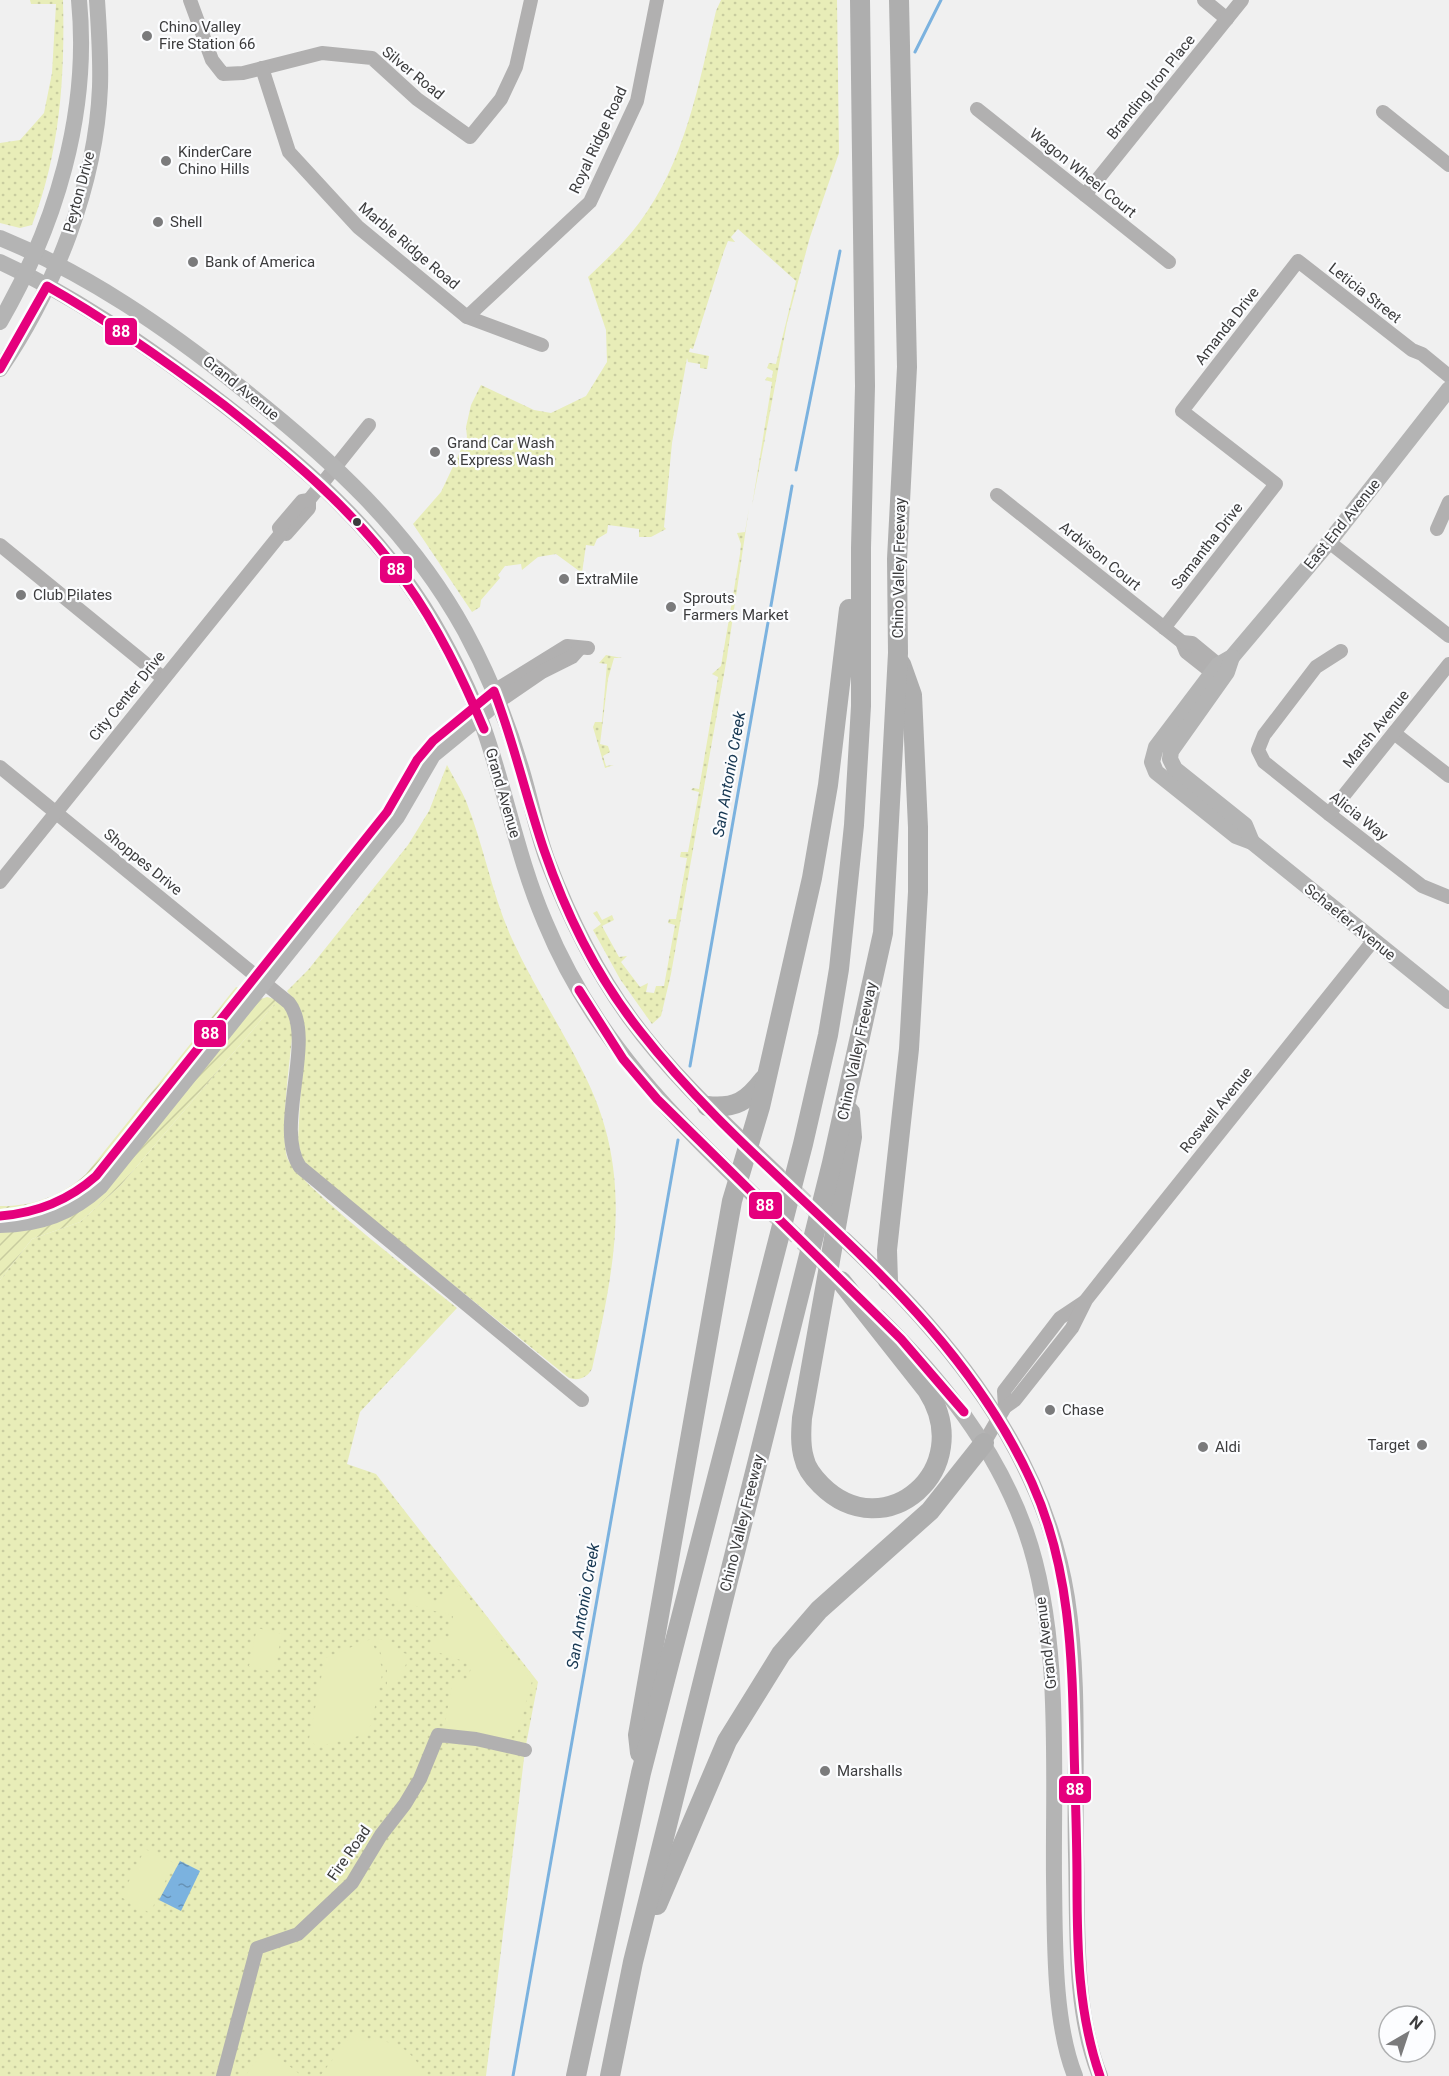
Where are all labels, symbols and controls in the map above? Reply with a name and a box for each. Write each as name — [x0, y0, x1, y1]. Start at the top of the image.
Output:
place label: Chino Valley Fire Station 66 — [159, 18, 256, 53]
marker: Chino Valley Fire Station 66 — [140, 29, 154, 43]
street label: Branding Iron Place — [1103, 31, 1199, 143]
street label: Silver Road — [378, 43, 448, 103]
street label: Royal Ridge Road — [565, 84, 631, 196]
street label: Wagon Wheel Court — [1026, 124, 1140, 222]
place label: KinderCare Chino Hills — [178, 143, 252, 178]
street label: Peyton Drive — [60, 149, 98, 235]
marker: KinderCare Chino Hills — [159, 154, 173, 168]
street label: Marble Ridge Road — [355, 199, 463, 293]
place label: Shell — [170, 213, 202, 231]
marker: Shell — [151, 215, 165, 229]
place label: Bank of America — [205, 253, 315, 271]
marker: Bank of America — [186, 255, 200, 269]
street label: Leticia Street — [1325, 259, 1405, 327]
street label: Amanda Drive — [1191, 284, 1263, 368]
line badge: 88 — [104, 317, 138, 346]
text: 88 — [112, 322, 130, 341]
street label: Grand Avenue — [199, 352, 283, 424]
place label: Grand Car Wash & Express Wash — [447, 434, 555, 469]
marker: Grand Car Wash & Express Wash — [428, 445, 442, 459]
street label: East End Avenue — [1300, 475, 1384, 573]
street label: Chino Valley Freeway — [889, 497, 909, 639]
street label: Samantha Drive — [1167, 499, 1247, 593]
unlabelled marker — [351, 516, 363, 528]
street label: Ardvison Court — [1056, 518, 1144, 594]
line badge: 88 — [379, 555, 413, 584]
text: 88 — [387, 560, 405, 579]
place label: ExtraMile — [576, 570, 638, 588]
marker: ExtraMile — [557, 572, 571, 586]
place label: Club Pilates — [33, 586, 112, 604]
marker: Club Pilates — [14, 588, 28, 602]
place label: Sprouts Farmers Market — [683, 589, 789, 624]
marker: Sprouts Farmers Market — [664, 600, 678, 614]
street label: City Center Drive — [85, 647, 169, 745]
street label: Marsh Avenue — [1339, 686, 1413, 772]
water label: San Antonio Creek — [709, 709, 750, 838]
street label: Grand Avenue — [482, 746, 524, 840]
street label: Alicia Way — [1326, 788, 1392, 844]
street label: Shoppes Drive — [100, 825, 186, 899]
street label: Schaefer Avenue — [1301, 880, 1399, 964]
street label: Chino Valley Freeway — [834, 980, 880, 1122]
line badge: 88 — [193, 1019, 227, 1048]
text: 88 — [201, 1024, 219, 1043]
street label: Roswell Avenue — [1176, 1064, 1256, 1156]
line badge: 88 — [748, 1191, 783, 1220]
text: 88 — [756, 1196, 774, 1215]
place label: Chase — [1062, 1401, 1104, 1419]
marker: Chase — [1043, 1403, 1057, 1417]
place label: Target — [1367, 1436, 1410, 1454]
place label: Aldi — [1215, 1438, 1241, 1456]
marker: Target — [1415, 1438, 1429, 1452]
marker: Aldi — [1196, 1440, 1210, 1454]
street label: Chino Valley Freeway — [716, 1452, 768, 1594]
water label: San Antonio Creek — [563, 1541, 604, 1670]
street label: Grand Avenue — [1031, 1596, 1061, 1690]
place label: Marshalls — [837, 1762, 903, 1780]
marker: Marshalls — [818, 1764, 832, 1778]
line badge: 88 — [1058, 1775, 1092, 1804]
text: 88 — [1066, 1780, 1084, 1799]
street label: Fire Road — [324, 1822, 374, 1884]
north arrow — [1377, 2004, 1437, 2064]
text: N — [1406, 2012, 1426, 2034]

